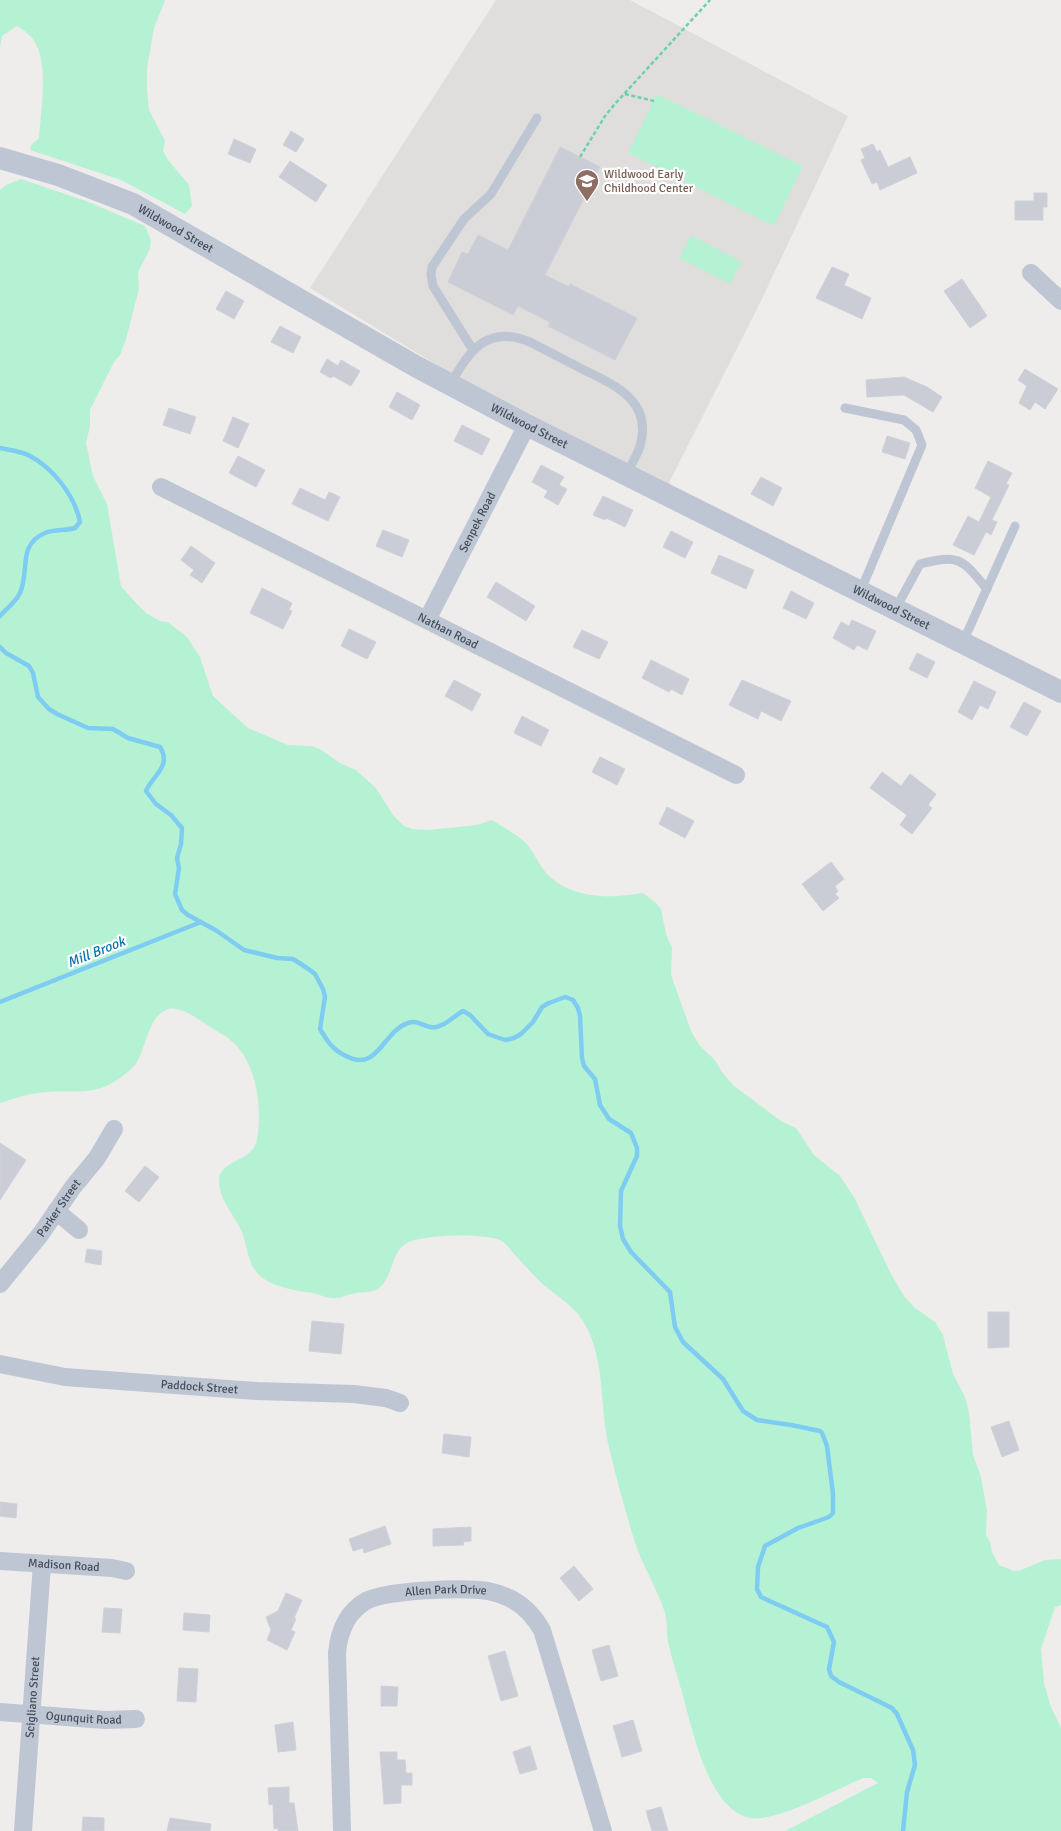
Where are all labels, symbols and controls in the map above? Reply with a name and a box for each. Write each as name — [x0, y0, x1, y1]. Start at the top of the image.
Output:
place label: Wildwood Early Childhood Center — [604, 167, 694, 196]
school or university icon: Wildwood Early Childhood Center — [574, 168, 600, 202]
street label: Wildwood Street — [135, 201, 216, 256]
street label: Wildwood Street — [488, 400, 570, 452]
street label: Senpek Road — [455, 489, 499, 555]
street label: Wildwood Street — [850, 582, 933, 633]
street label: Nathan Road — [415, 609, 481, 652]
water label: Mill Brook — [65, 932, 129, 971]
street label: Parker Street — [33, 1176, 84, 1240]
street label: Paddock Street — [160, 1377, 238, 1397]
street label: Madison Road — [28, 1555, 100, 1575]
street label: Allen Park Drive — [404, 1582, 487, 1600]
street label: Scigliano Street — [22, 1656, 43, 1739]
street label: Ogunquit Road — [45, 1708, 122, 1728]

